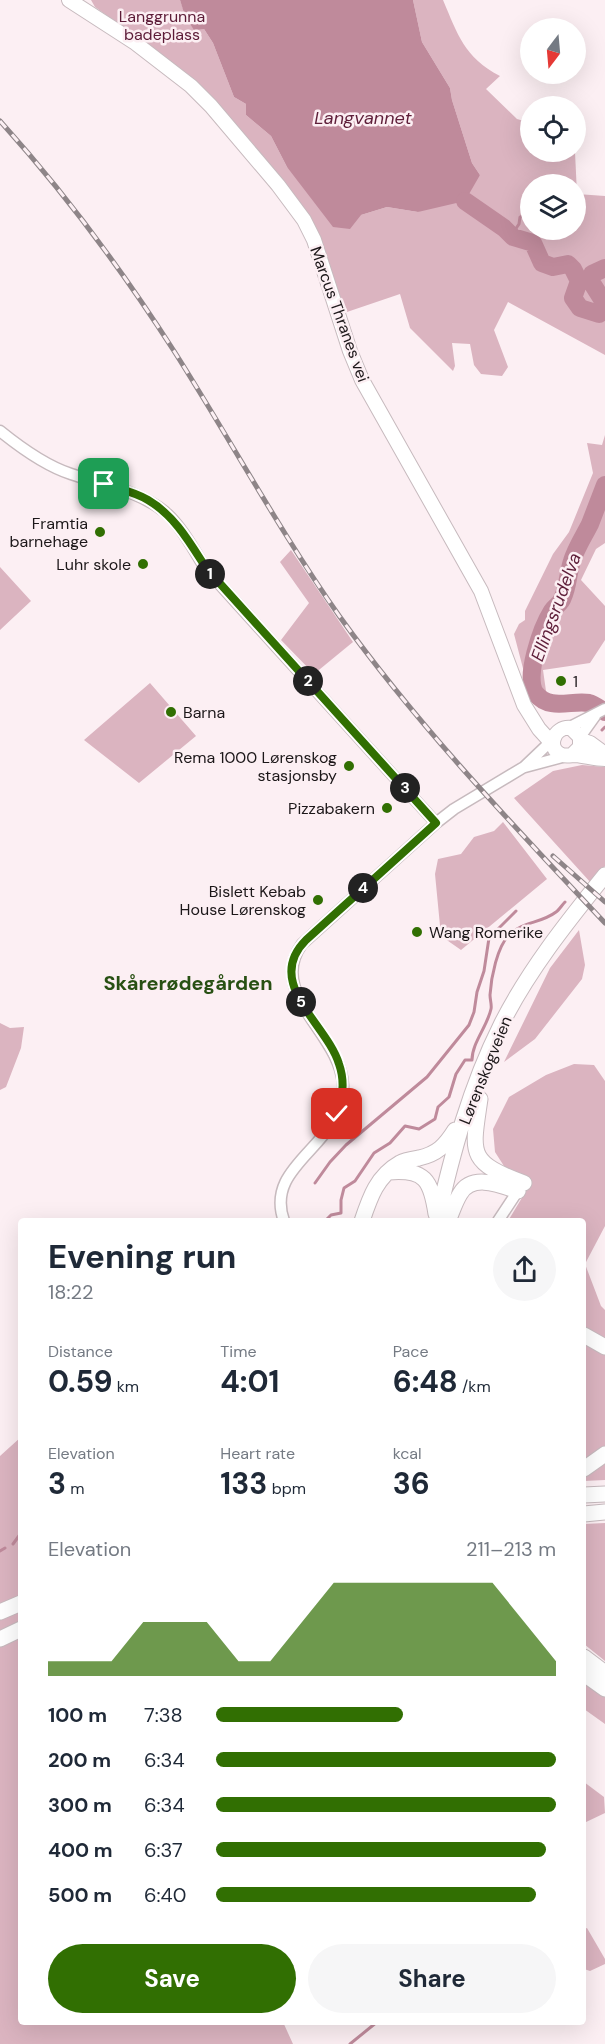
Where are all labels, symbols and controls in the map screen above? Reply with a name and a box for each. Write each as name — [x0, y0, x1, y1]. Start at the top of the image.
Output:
park label: Langgrunna badeplass — [119, 6, 205, 45]
north arrow — [520, 18, 586, 84]
map controls — [520, 18, 586, 240]
button: locate — [520, 96, 586, 162]
water label: Langvannet — [314, 106, 413, 130]
button: layers — [520, 174, 586, 240]
street label: Marcus Thranes vei — [305, 244, 374, 385]
pin — [78, 458, 129, 509]
icon: arrive — [87, 467, 120, 500]
place label: Framtia barnehage — [9, 513, 88, 552]
marker: Framtia barnehage — [93, 525, 107, 539]
water label: Ellingsrudelva — [525, 549, 587, 665]
place label: Luhr skole — [56, 554, 131, 575]
marker: Luhr skole — [136, 557, 150, 571]
pin: 1 — [195, 559, 225, 589]
text: 1 — [207, 563, 213, 584]
pin: 2 — [293, 666, 323, 696]
text: 2 — [303, 670, 313, 691]
place label: 1 — [573, 671, 578, 692]
marker: 1 — [554, 674, 568, 688]
place label: Barna — [183, 702, 225, 723]
marker: Barna — [164, 705, 178, 719]
place label: Rema 1000 Lørenskog stasjonsby — [174, 747, 337, 786]
marker: Rema 1000 Lørenskog stasjonsby — [342, 759, 356, 773]
pin: 3 — [390, 773, 420, 803]
text: 3 — [400, 777, 410, 798]
place label: Pizzabakern — [288, 798, 375, 819]
marker: Pizzabakern — [380, 801, 394, 815]
pin: 4 — [348, 873, 378, 903]
text: 4 — [358, 877, 368, 898]
place label: Bislett Kebab House Lørenskog — [180, 881, 306, 920]
marker: Bislett Kebab House Lørenskog — [311, 893, 325, 907]
place label: Wang Romerike — [429, 922, 543, 943]
marker: Wang Romerike — [410, 925, 424, 939]
district label: Skårerødegården — [104, 970, 272, 996]
pin: 5 — [286, 987, 316, 1017]
text: 5 — [296, 991, 306, 1012]
street label: Lørenskogveien — [454, 1013, 517, 1127]
pin — [311, 1088, 362, 1139]
icon: check — [320, 1097, 353, 1130]
text: Evening run — [48, 1235, 236, 1278]
button: share — [493, 1238, 556, 1301]
text: 18:22 — [48, 1279, 93, 1305]
text: Distance — [48, 1341, 113, 1362]
text: Time — [220, 1341, 257, 1362]
text: Pace — [393, 1341, 429, 1362]
text: 0.59 — [48, 1362, 112, 1401]
text: 4:01 — [220, 1362, 280, 1401]
text: 6:48 — [393, 1362, 458, 1401]
text: km — [112, 1376, 139, 1397]
text: /km — [458, 1376, 491, 1397]
text: Elevation — [48, 1443, 115, 1464]
text: Heart rate — [220, 1443, 295, 1464]
text: kcal — [393, 1443, 422, 1464]
text: 3 — [48, 1464, 66, 1503]
text: 133 — [220, 1464, 267, 1503]
text: 36 — [393, 1464, 430, 1503]
text: m — [66, 1478, 85, 1499]
text: bpm — [267, 1478, 306, 1499]
text: Elevation — [48, 1536, 131, 1562]
text: 211–213 m — [466, 1536, 556, 1562]
text: 100 m — [48, 1702, 107, 1728]
text: 7:38 — [144, 1702, 183, 1728]
text: 200 m — [48, 1747, 111, 1773]
text: 6:34 — [144, 1747, 185, 1773]
text: 300 m — [48, 1792, 112, 1818]
text: 6:34 — [144, 1792, 185, 1818]
text: 400 m — [48, 1837, 113, 1863]
text: 6:37 — [144, 1837, 183, 1863]
text: 500 m — [48, 1882, 112, 1908]
text: 6:40 — [144, 1882, 186, 1908]
button: Save — [48, 1944, 296, 2013]
button: Share — [308, 1944, 556, 2013]

